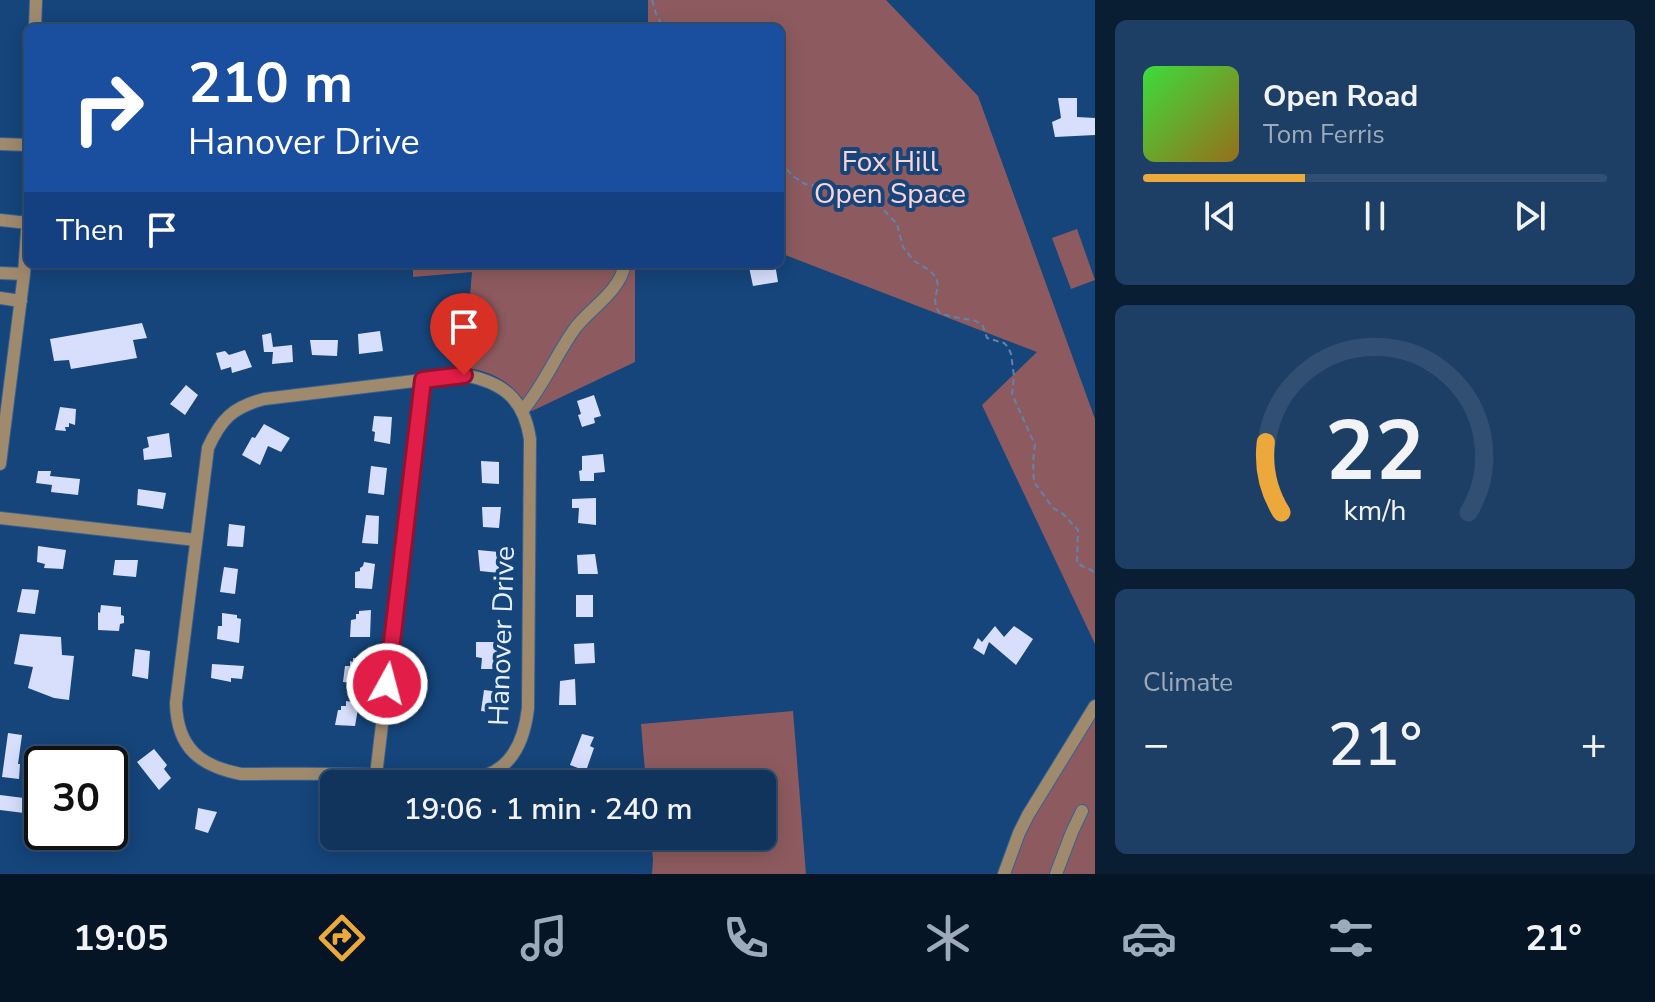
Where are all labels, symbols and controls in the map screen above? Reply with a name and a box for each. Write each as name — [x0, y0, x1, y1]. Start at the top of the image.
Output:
text: 210 m — [188, 45, 353, 122]
icon: right — [56, 56, 160, 160]
text: Open Road — [1263, 76, 1418, 117]
text: Tom Ferris — [1263, 117, 1385, 152]
text: Hanover Drive — [188, 118, 420, 167]
park label: Fox Hill Open Space — [814, 143, 966, 213]
icon: previous — [1198, 194, 1242, 238]
icon: pause — [1353, 194, 1397, 238]
icon: next — [1508, 194, 1552, 238]
icon: arrive — [140, 208, 184, 252]
text: Then — [56, 210, 124, 251]
pin — [430, 293, 498, 375]
icon: arrive — [442, 305, 486, 349]
text: 22 — [1325, 395, 1425, 508]
text: km/h — [1344, 491, 1406, 530]
street label: Hanover Drive — [480, 545, 524, 727]
position arrow — [345, 642, 429, 726]
text: Climate — [1143, 665, 1233, 700]
text: 21° — [1328, 704, 1422, 786]
text: − — [1143, 715, 1169, 775]
text: + — [1581, 715, 1607, 775]
speed limit sign: 30 — [24, 746, 128, 850]
text: 19:06 · 1 min · 240 m — [403, 789, 693, 830]
icon: directions — [314, 910, 370, 966]
icon: music — [516, 910, 572, 966]
icon: phone — [718, 910, 774, 966]
icon: climate — [920, 910, 976, 966]
icon: car — [1121, 910, 1177, 966]
icon: filters — [1323, 910, 1379, 966]
text: 19:05 — [73, 914, 168, 963]
text: 21° — [1525, 914, 1582, 963]

